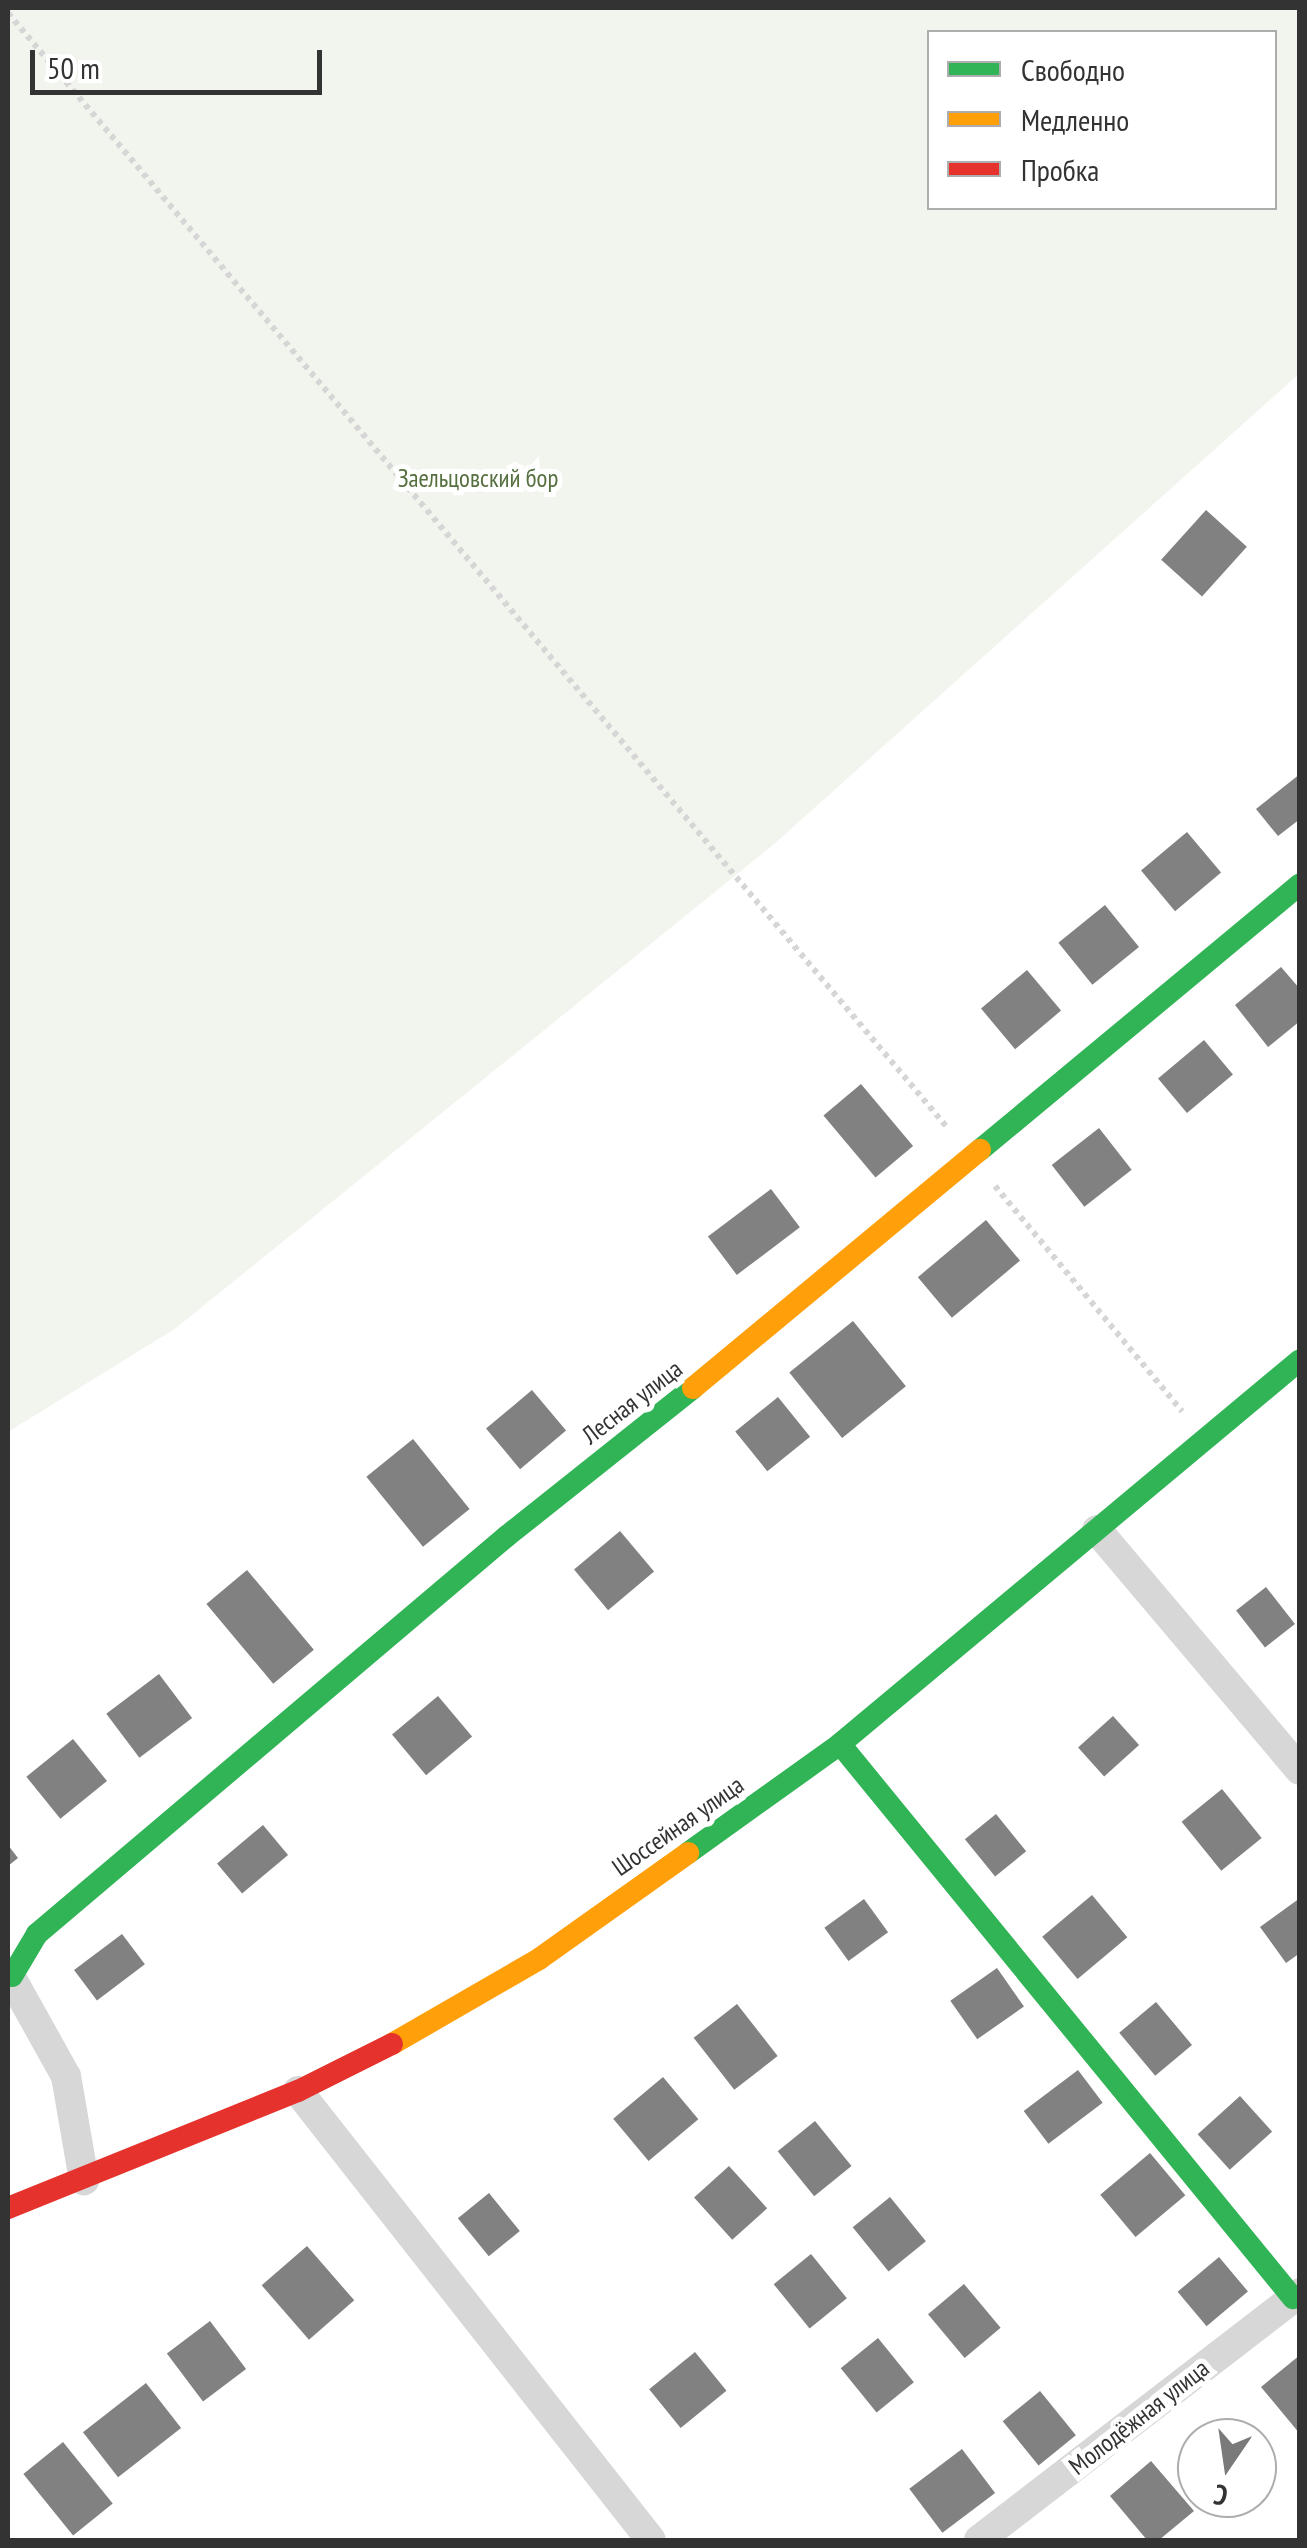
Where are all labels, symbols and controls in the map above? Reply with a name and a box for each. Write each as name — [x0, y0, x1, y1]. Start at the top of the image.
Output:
scale bar — [35, 30, 328, 92]
legend — [927, 30, 1277, 210]
text: 50 m — [47, 48, 100, 87]
text: Свободно — [1021, 50, 1125, 89]
text: Медленно — [1021, 100, 1129, 139]
text: Пробка — [1021, 150, 1099, 189]
park label: Заельцовский бор — [398, 463, 558, 493]
street label: Лесная улица — [576, 1354, 688, 1450]
street label: Шоссейная улица — [606, 1770, 750, 1882]
street label: Молодёжная улица — [1063, 2353, 1215, 2481]
north arrow — [1177, 2418, 1277, 2518]
text: С — [1210, 2476, 1231, 2515]

